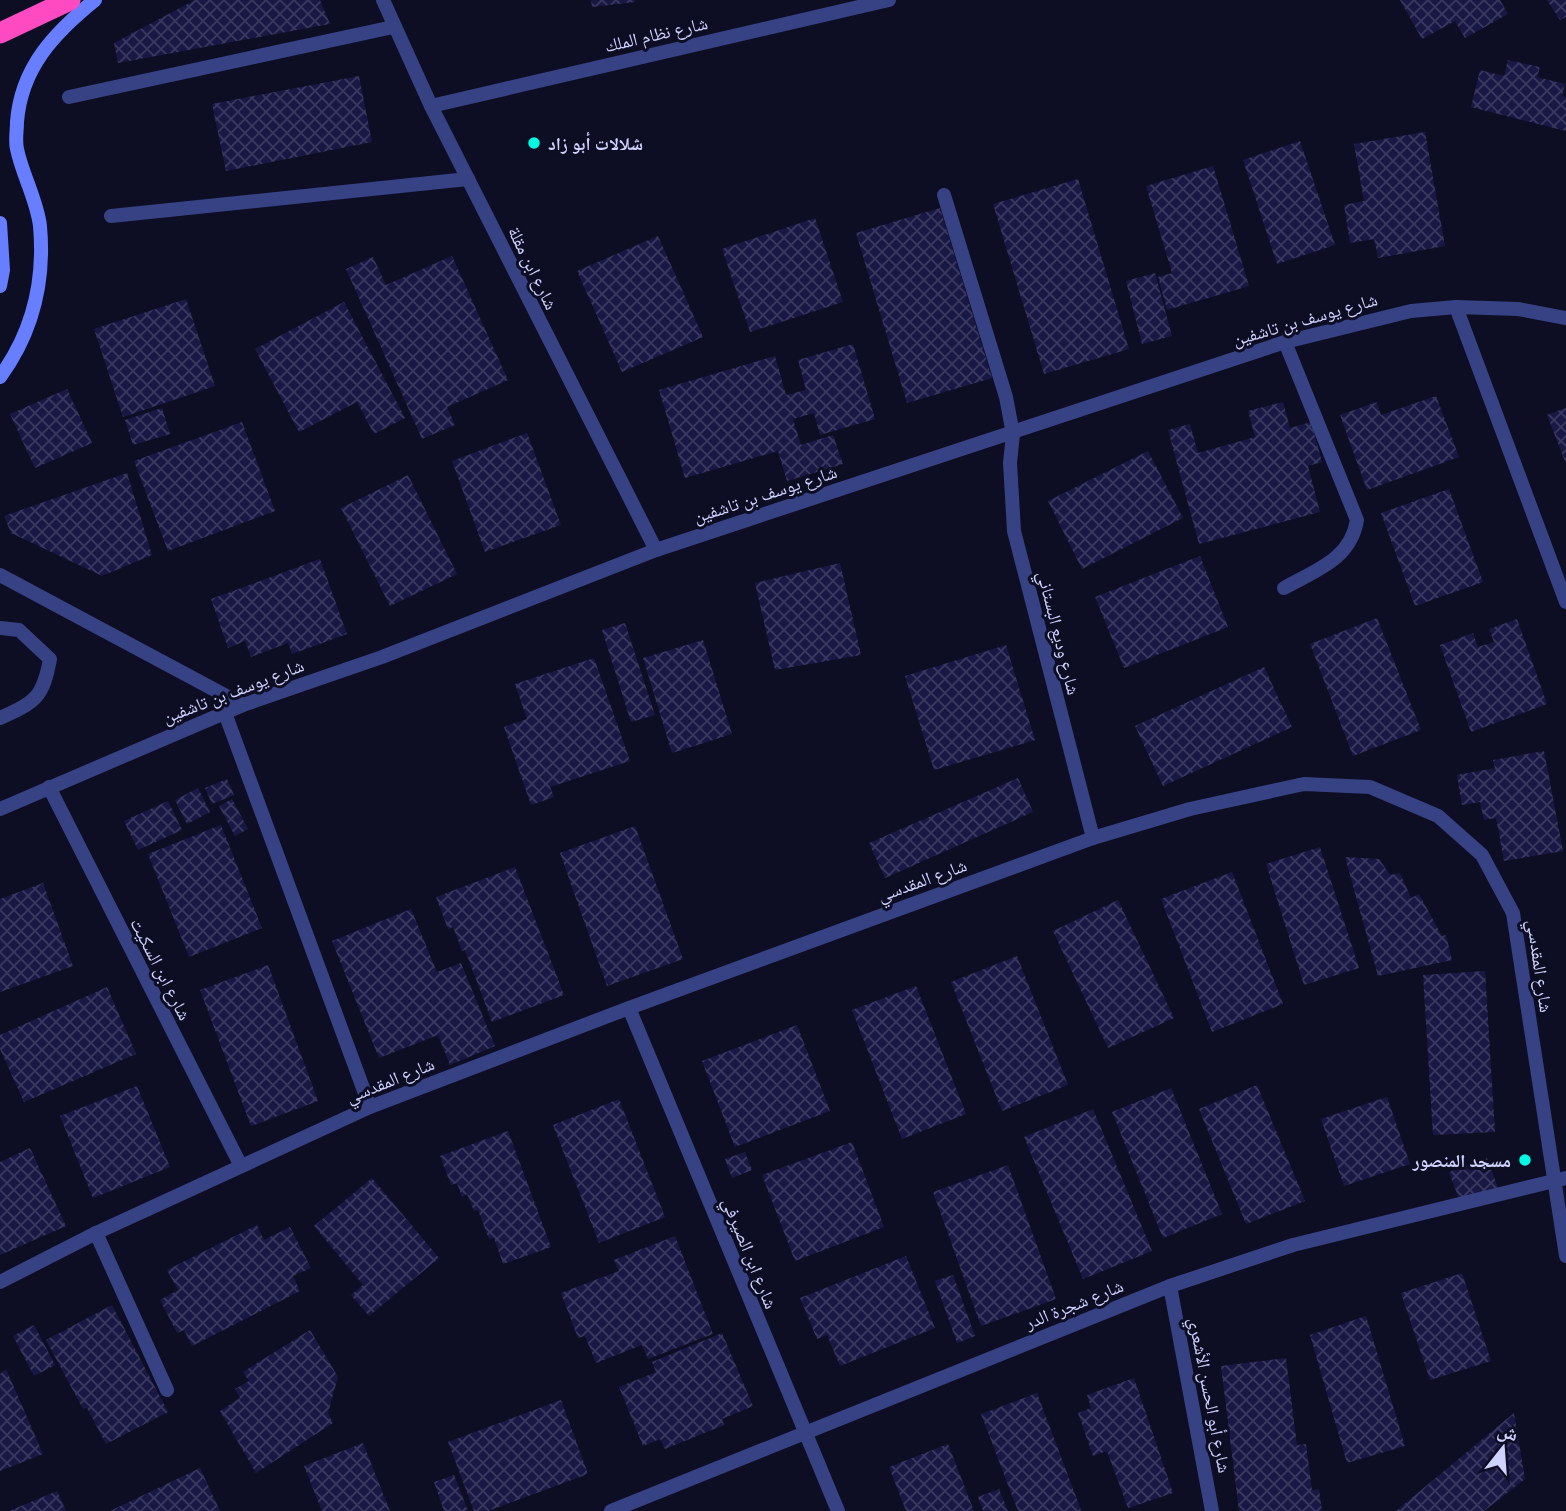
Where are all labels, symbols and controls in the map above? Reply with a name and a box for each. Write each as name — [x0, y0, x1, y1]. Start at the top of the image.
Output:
street label: شارع نظام الملك — [602, 10, 710, 58]
place label: شلالات أبو زاد — [548, 131, 643, 156]
marker: شلالات أبو زاد — [526, 135, 542, 151]
street label: شارع ابن مقلة — [502, 222, 564, 314]
street label: شارع يوسف بن تاشفين — [1230, 286, 1380, 352]
street label: شارع يوسف بن تاشفين — [690, 459, 840, 529]
street label: شارع وديع البستاني — [1029, 569, 1086, 698]
street label: شارع يوسف بن تاشفين — [159, 653, 307, 729]
street label: شارع المقدسي — [874, 852, 971, 910]
street label: شارع ابن السكيت — [125, 914, 197, 1024]
street label: شارع المقدسي — [1519, 918, 1559, 1014]
street label: شارع المقدسي — [342, 1051, 439, 1112]
place label: مسجد المنصور — [1412, 1148, 1511, 1173]
marker: مسجد المنصور — [1517, 1152, 1533, 1168]
street label: شارع ابن الصيرفي — [714, 1194, 784, 1313]
street label: شارع شجرة الدر — [1020, 1273, 1127, 1336]
street label: شارع أبو الحسن الأشعري — [1180, 1315, 1237, 1475]
north arrow — [1468, 1413, 1538, 1483]
text: ش — [1495, 1416, 1521, 1447]

